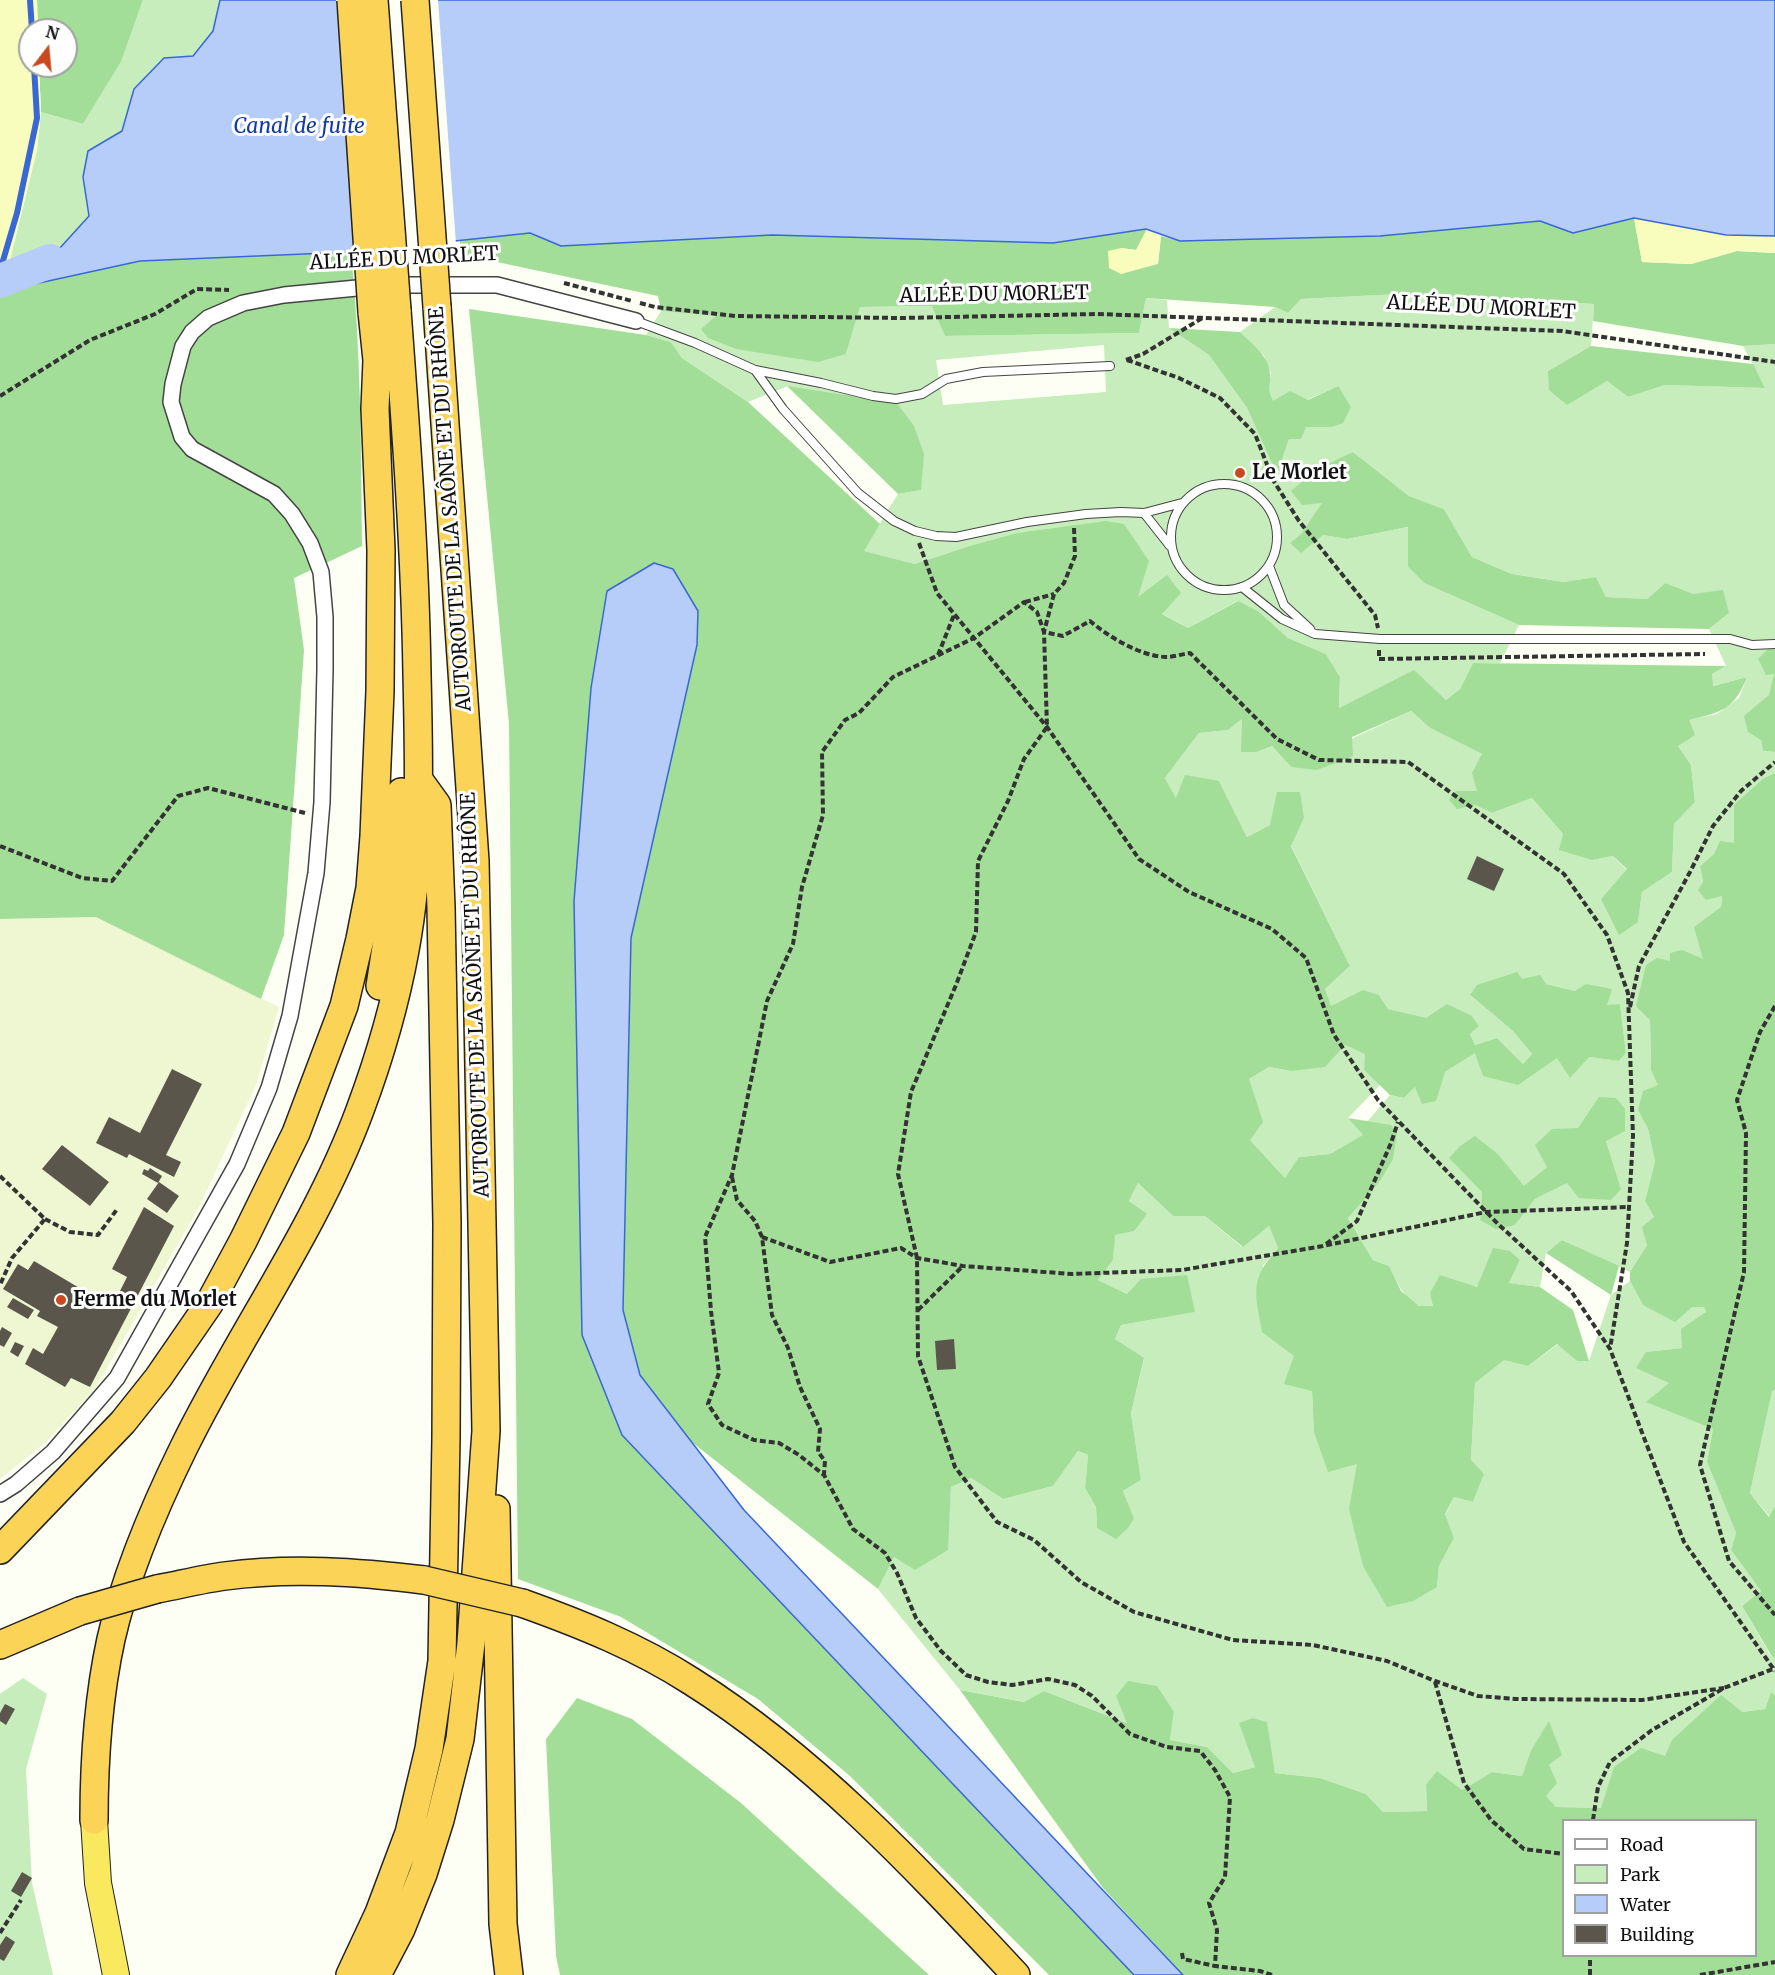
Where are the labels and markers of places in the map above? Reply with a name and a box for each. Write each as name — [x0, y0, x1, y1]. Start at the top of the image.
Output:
place label: Le Morlet — [1252, 461, 1347, 485]
marker: Le Morlet — [1233, 466, 1247, 480]
place label: Ferme du Morlet — [73, 1288, 237, 1312]
marker: Ferme du Morlet — [54, 1293, 68, 1307]

